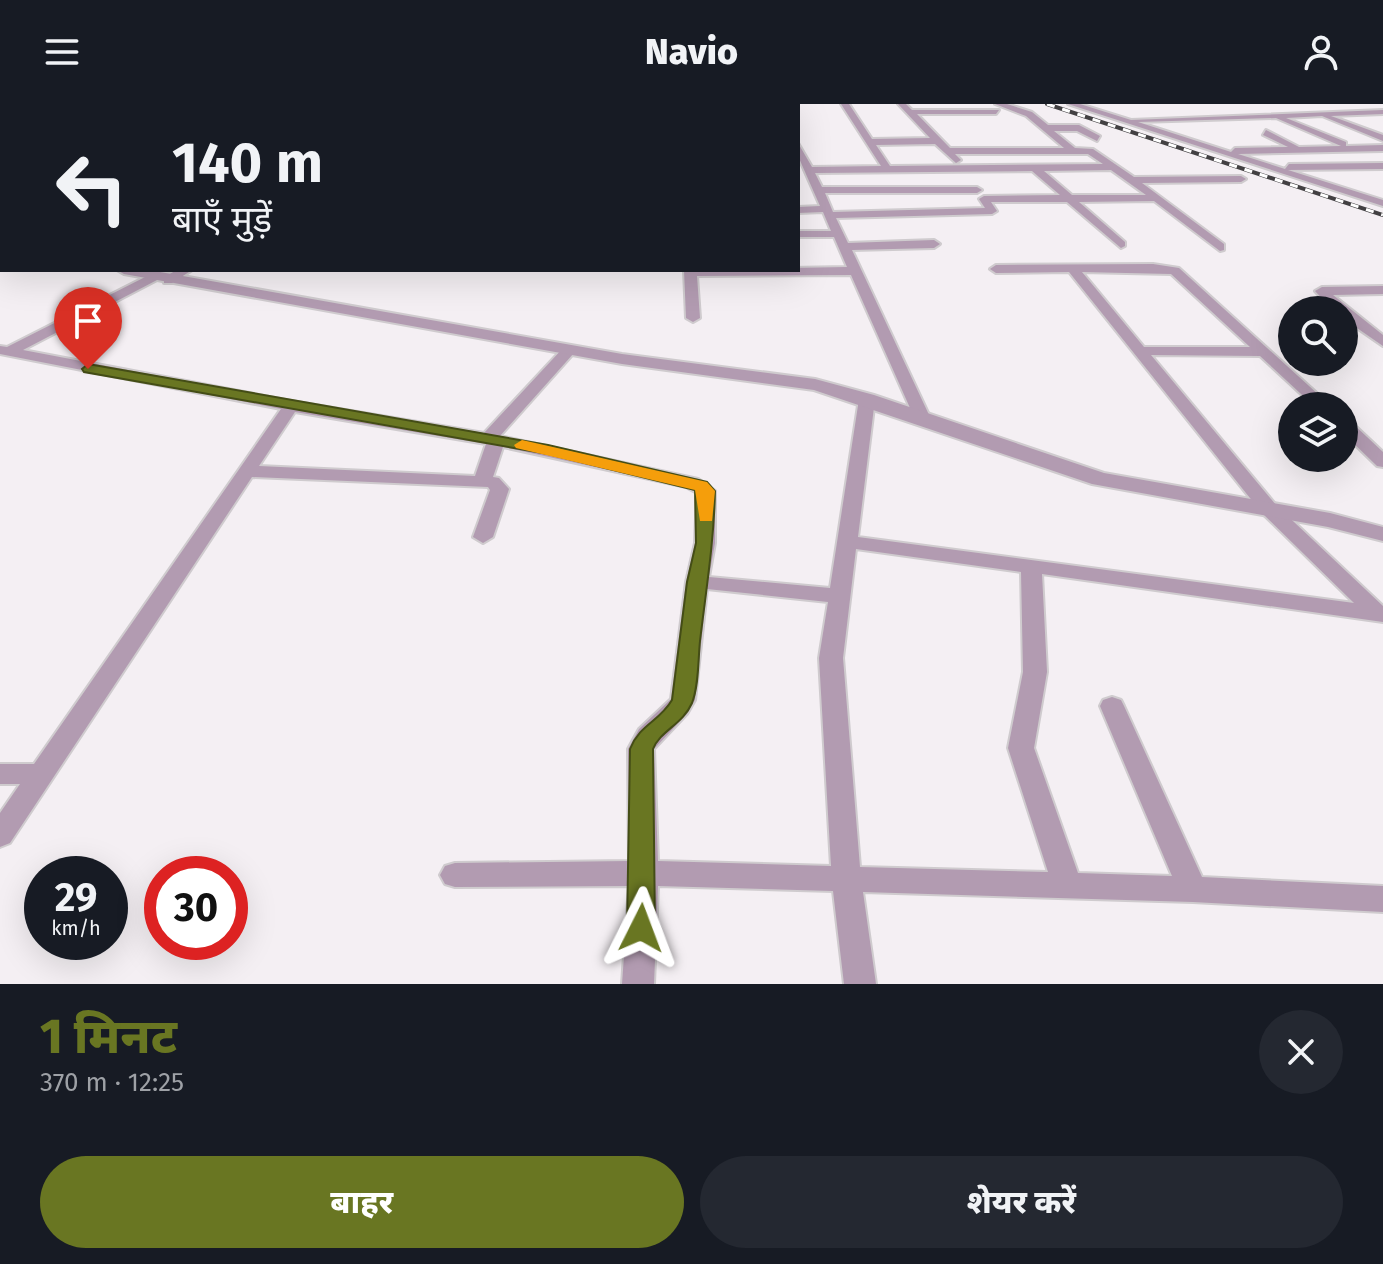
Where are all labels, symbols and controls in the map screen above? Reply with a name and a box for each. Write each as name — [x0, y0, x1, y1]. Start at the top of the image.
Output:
icon: menu — [40, 30, 84, 74]
text: Navio — [645, 30, 738, 74]
icon: person — [1299, 30, 1343, 74]
text: 140 m — [172, 130, 323, 197]
icon: left — [40, 136, 144, 240]
text: बाएँ मुड़ें — [172, 198, 272, 242]
pin — [54, 287, 122, 369]
map controls — [1278, 296, 1358, 472]
button: search — [1278, 296, 1358, 376]
icon: arrive — [66, 299, 110, 343]
button: layers — [1278, 392, 1358, 472]
speed limit sign: 30 — [144, 856, 248, 960]
text: 29 — [55, 874, 97, 922]
position arrow — [599, 886, 683, 970]
text: km/h — [51, 916, 101, 940]
text: 1 मिनट — [40, 1008, 177, 1066]
button: close — [1259, 1010, 1343, 1094]
text: 370 m · 12:25 — [40, 1067, 184, 1098]
button: बाहर — [40, 1156, 684, 1248]
button: शेयर करें — [700, 1156, 1343, 1248]

